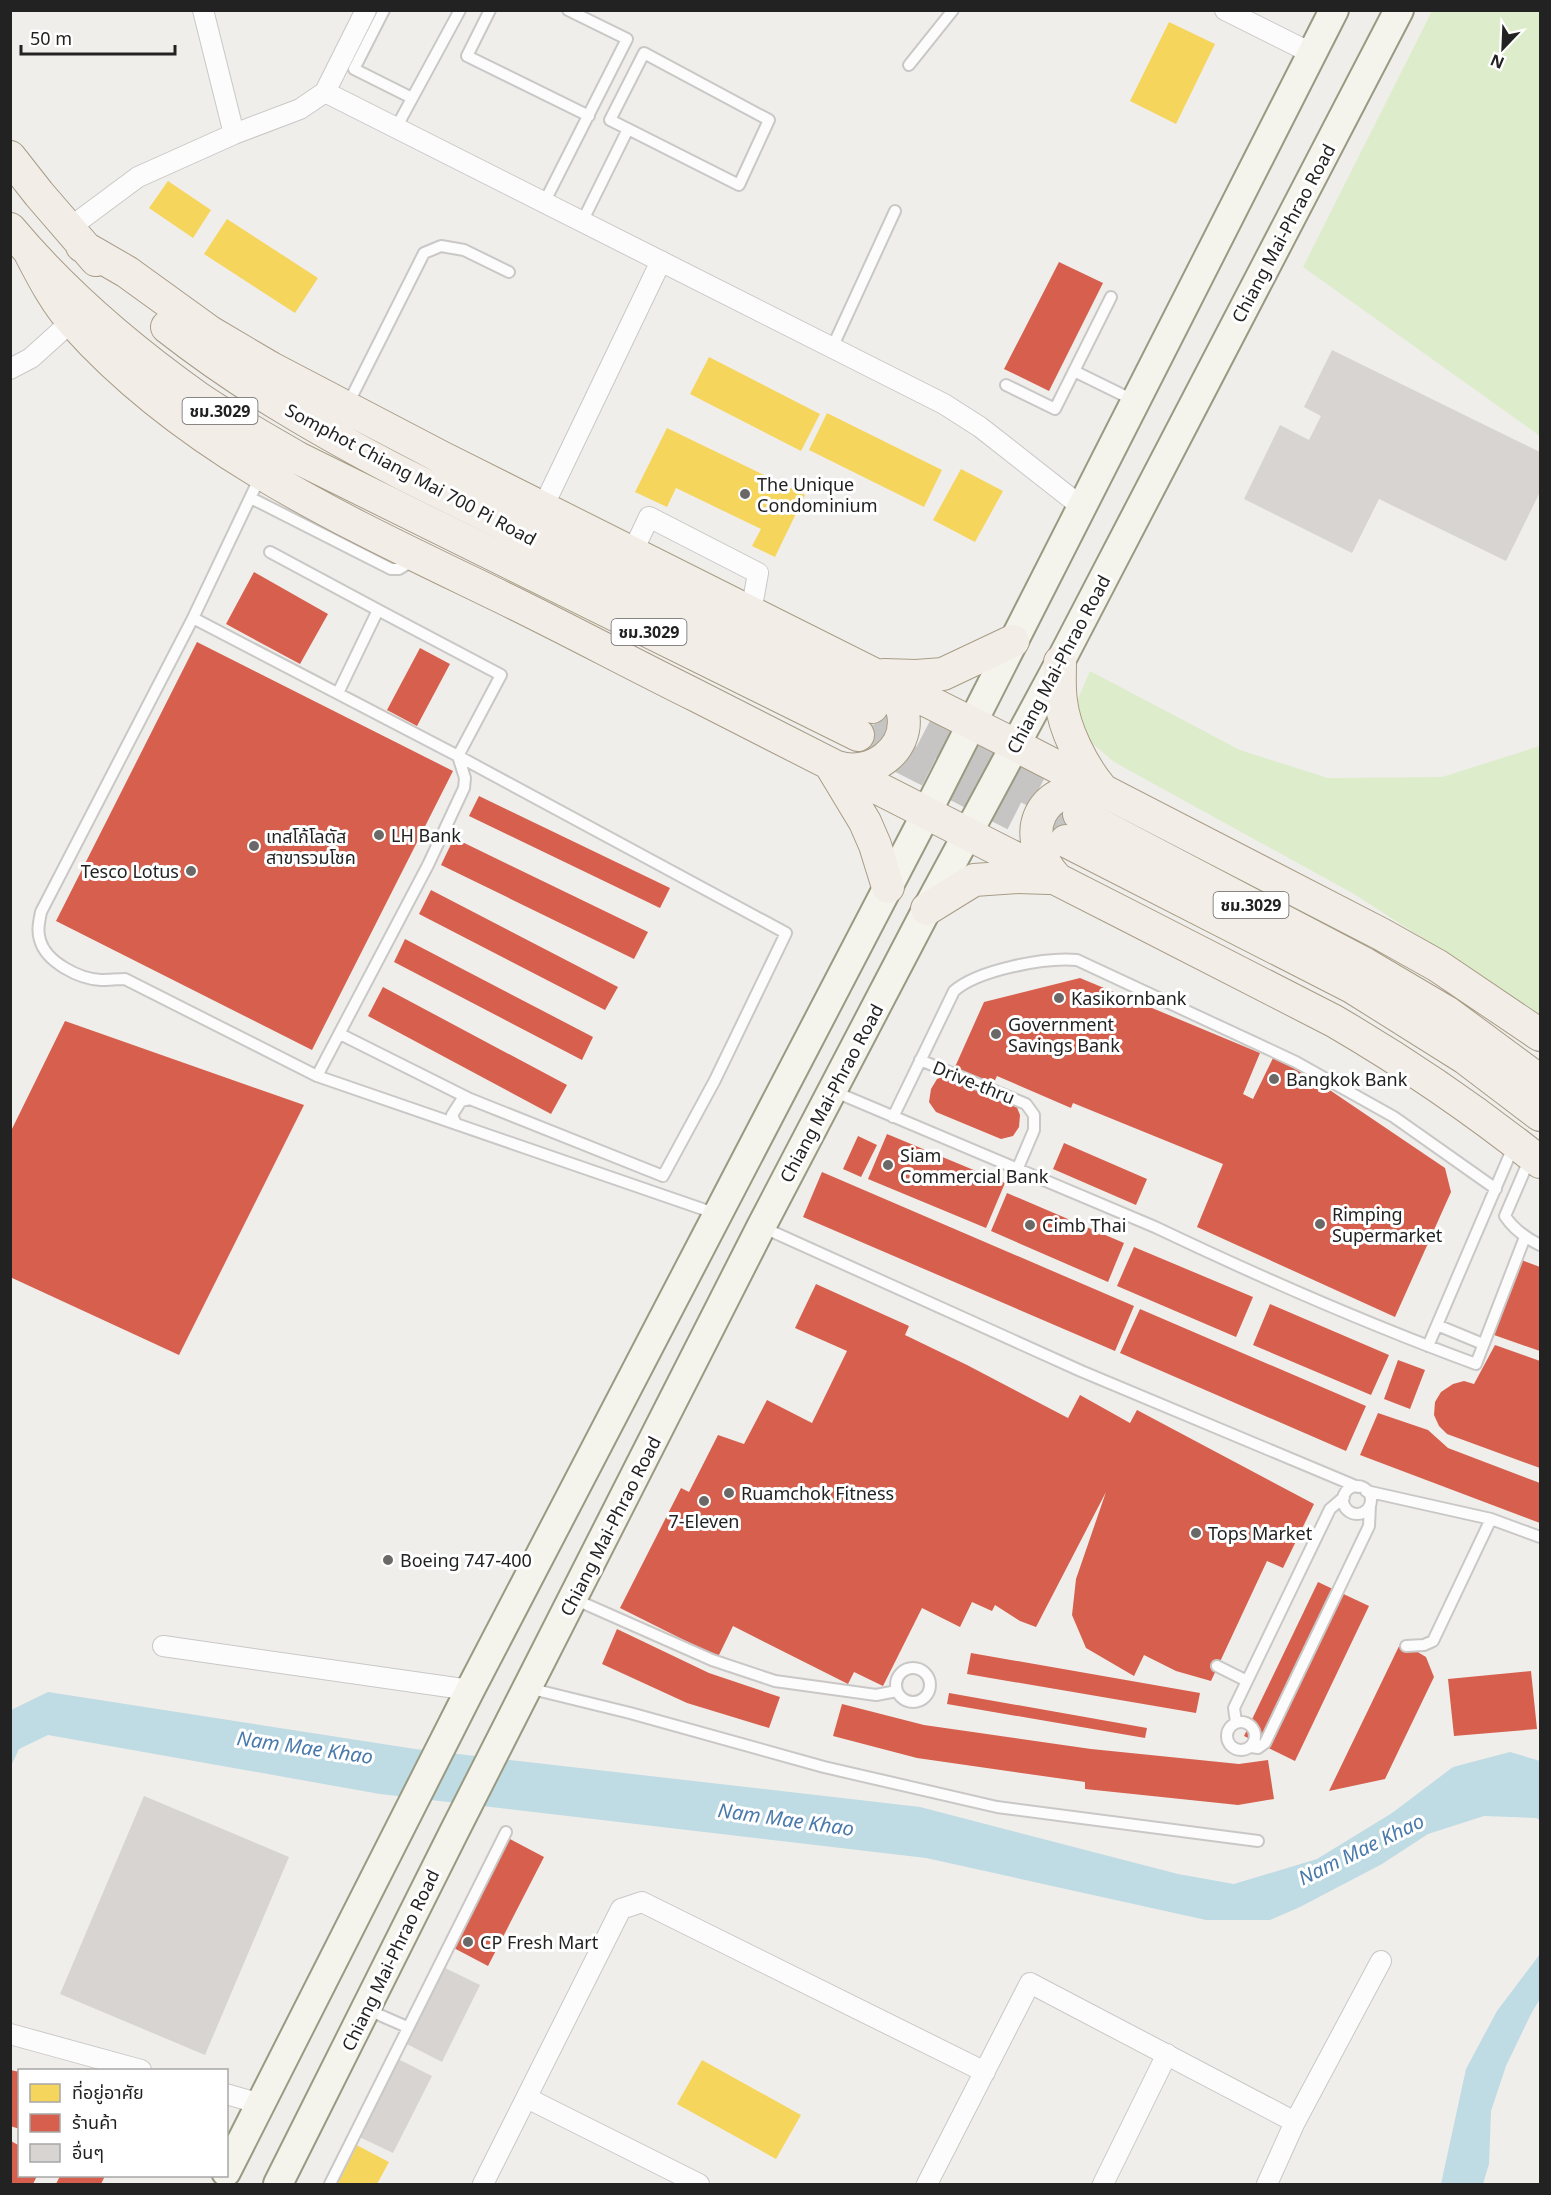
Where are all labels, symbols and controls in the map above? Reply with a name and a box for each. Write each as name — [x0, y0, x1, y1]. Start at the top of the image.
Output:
scale bar — [21, 18, 176, 56]
north arrow — [1473, 18, 1533, 78]
text: 50 m — [30, 26, 72, 50]
text: N — [1487, 49, 1507, 74]
street label: Chiang Mai-Phrao Road — [1226, 140, 1340, 326]
street label: Somphot Chiang Mai 700 Pi Road — [281, 397, 541, 551]
road number: ชม.3029 — [182, 398, 258, 424]
place label: The Unique Condominium — [757, 472, 878, 517]
marker: The Unique Condominium — [738, 487, 752, 501]
street label: Chiang Mai-Phrao Road — [1001, 571, 1115, 757]
road number: ชม.3029 — [612, 619, 686, 645]
place label: LH Bank — [391, 823, 461, 847]
place label: เทสโก้โลตัส สาขารวมโชค — [266, 824, 356, 869]
marker: LH Bank — [372, 828, 386, 842]
marker: เทสโก้โลตัส สาขารวมโชค — [247, 839, 261, 853]
place label: Tesco Lotus — [81, 859, 179, 883]
marker: Tesco Lotus — [184, 864, 198, 878]
road number: ชม.3029 — [1214, 892, 1288, 918]
place label: Kasikornbank — [1071, 986, 1187, 1010]
marker: Kasikornbank — [1052, 991, 1066, 1005]
street label: Chiang Mai-Phrao Road — [774, 1000, 888, 1186]
place label: Government Savings Bank — [1008, 1012, 1120, 1057]
marker: Government Savings Bank — [989, 1027, 1003, 1041]
street label: Drive-thru — [929, 1055, 1019, 1109]
place label: Bangkok Bank — [1286, 1067, 1408, 1091]
marker: Bangkok Bank — [1267, 1072, 1281, 1086]
place label: Siam Commercial Bank — [900, 1143, 1049, 1188]
marker: Siam Commercial Bank — [881, 1158, 895, 1172]
place label: Rimping Supermarket — [1332, 1202, 1443, 1247]
place label: Cimb Thai — [1042, 1213, 1126, 1237]
marker: Rimping Supermarket — [1313, 1217, 1327, 1231]
marker: Cimb Thai — [1023, 1218, 1037, 1232]
street label: Chiang Mai-Phrao Road — [554, 1432, 666, 1620]
place label: Ruamchok Fitness — [741, 1481, 894, 1505]
marker: Ruamchok Fitness — [722, 1486, 736, 1500]
marker: 7-Eleven — [697, 1494, 711, 1508]
place label: 7-Eleven — [669, 1509, 739, 1533]
place label: Tops Market — [1208, 1521, 1313, 1545]
marker: Tops Market — [1189, 1526, 1203, 1540]
place label: Boeing 747-400 — [400, 1548, 532, 1572]
marker: Boeing 747-400 — [381, 1553, 395, 1567]
water label: Nam Mae Khao — [235, 1724, 375, 1770]
water label: Nam Mae Khao — [716, 1796, 856, 1842]
water label: Nam Mae Khao — [1294, 1807, 1428, 1891]
street label: Chiang Mai-Phrao Road — [336, 1865, 444, 2055]
place label: CP Fresh Mart — [480, 1930, 599, 1954]
marker: CP Fresh Mart — [461, 1935, 475, 1949]
legend — [18, 2069, 228, 2177]
text: ที่อยู่อาศัย — [72, 2080, 144, 2105]
text: ร้านค้า — [72, 2110, 118, 2134]
text: อื่นๆ — [72, 2140, 104, 2164]

